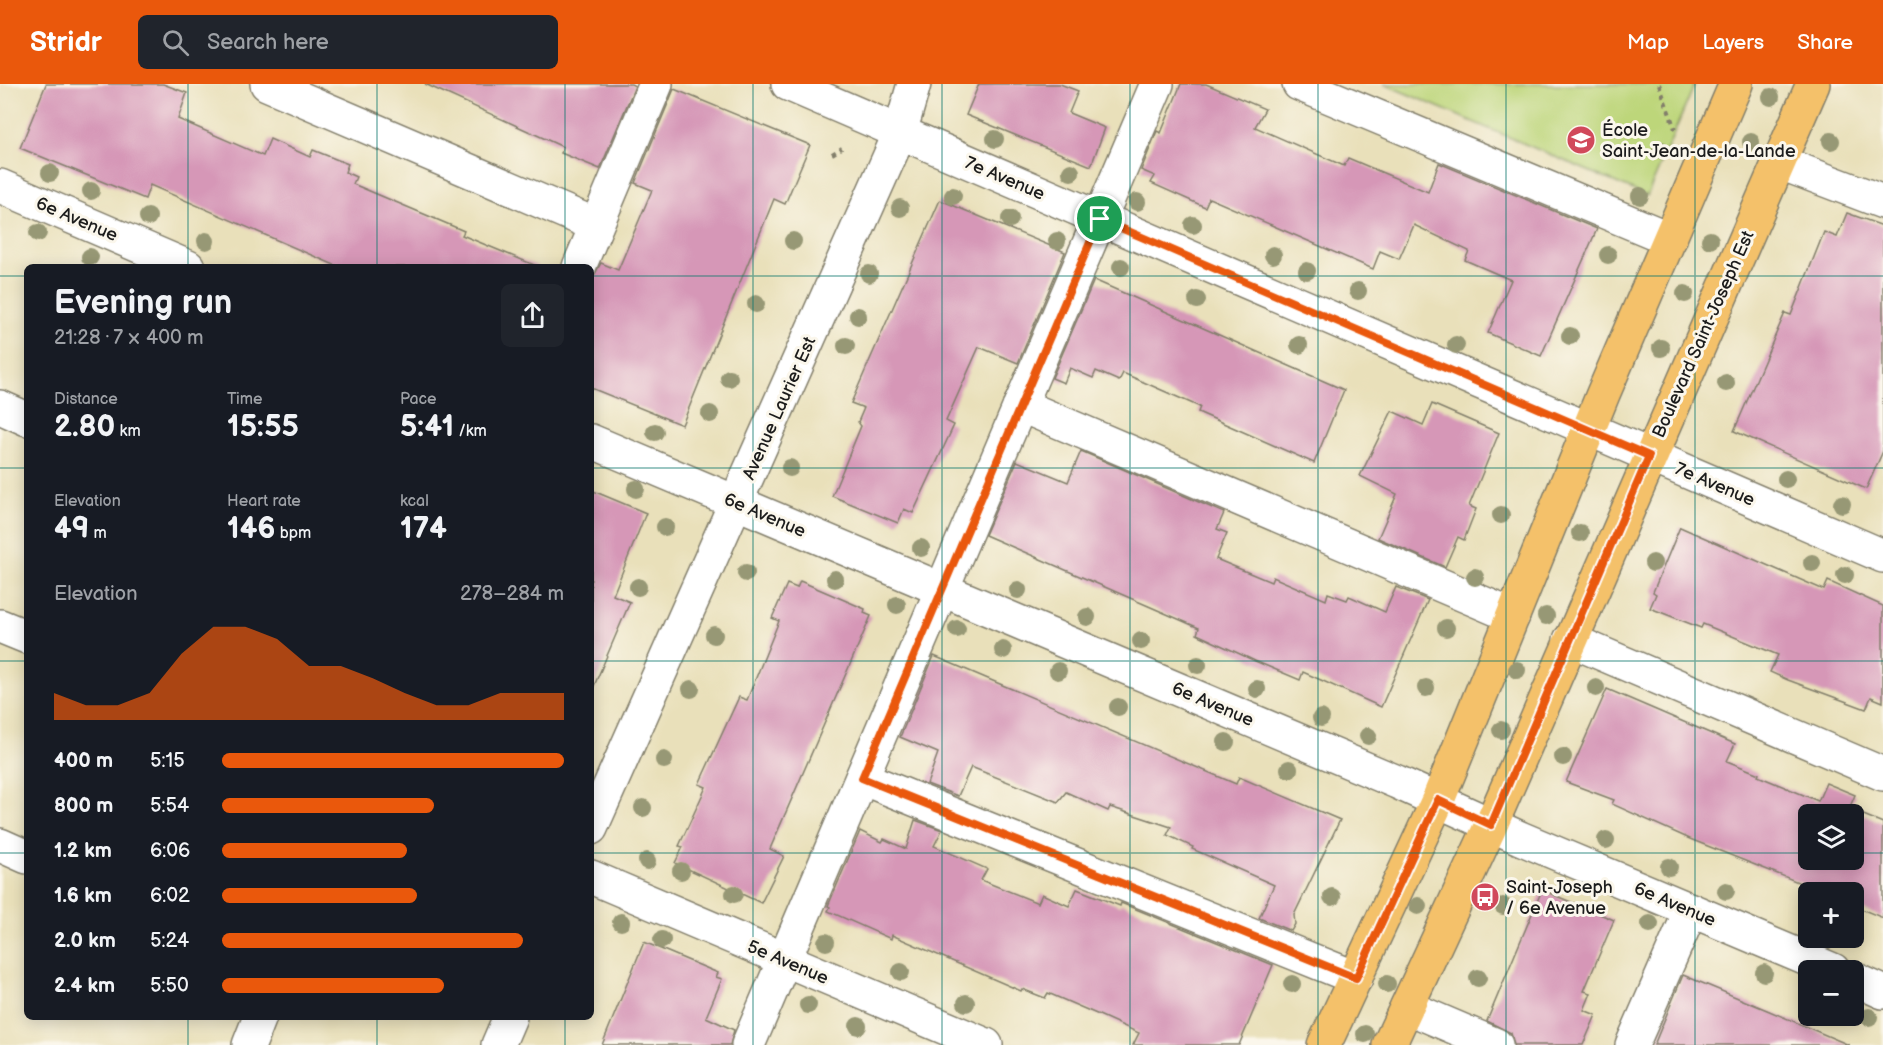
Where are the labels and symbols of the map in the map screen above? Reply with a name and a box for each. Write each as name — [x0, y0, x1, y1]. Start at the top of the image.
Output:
place label: École Saint-Jean-de-la-Lande — [1602, 118, 1796, 162]
school or university icon: École Saint-Jean-de-la-Lande — [1565, 124, 1597, 156]
street label: 7e Avenue — [962, 152, 1048, 205]
street label: 6e Avenue — [33, 193, 121, 246]
pin — [1074, 193, 1125, 244]
street label: Boulevard Saint-Joseph Est — [1648, 227, 1759, 441]
street label: Avenue Laurier Est — [738, 333, 821, 483]
street label: 7e Avenue — [1672, 458, 1758, 511]
street label: 6e Avenue — [721, 489, 809, 542]
street label: 6e Avenue — [1169, 678, 1257, 731]
place label: Saint-Joseph / 6e Avenue — [1506, 877, 1613, 919]
street label: 6e Avenue — [1631, 878, 1719, 931]
bus stop icon: Saint-Joseph / 6e Avenue — [1469, 881, 1501, 913]
street label: 5e Avenue — [744, 936, 832, 989]

